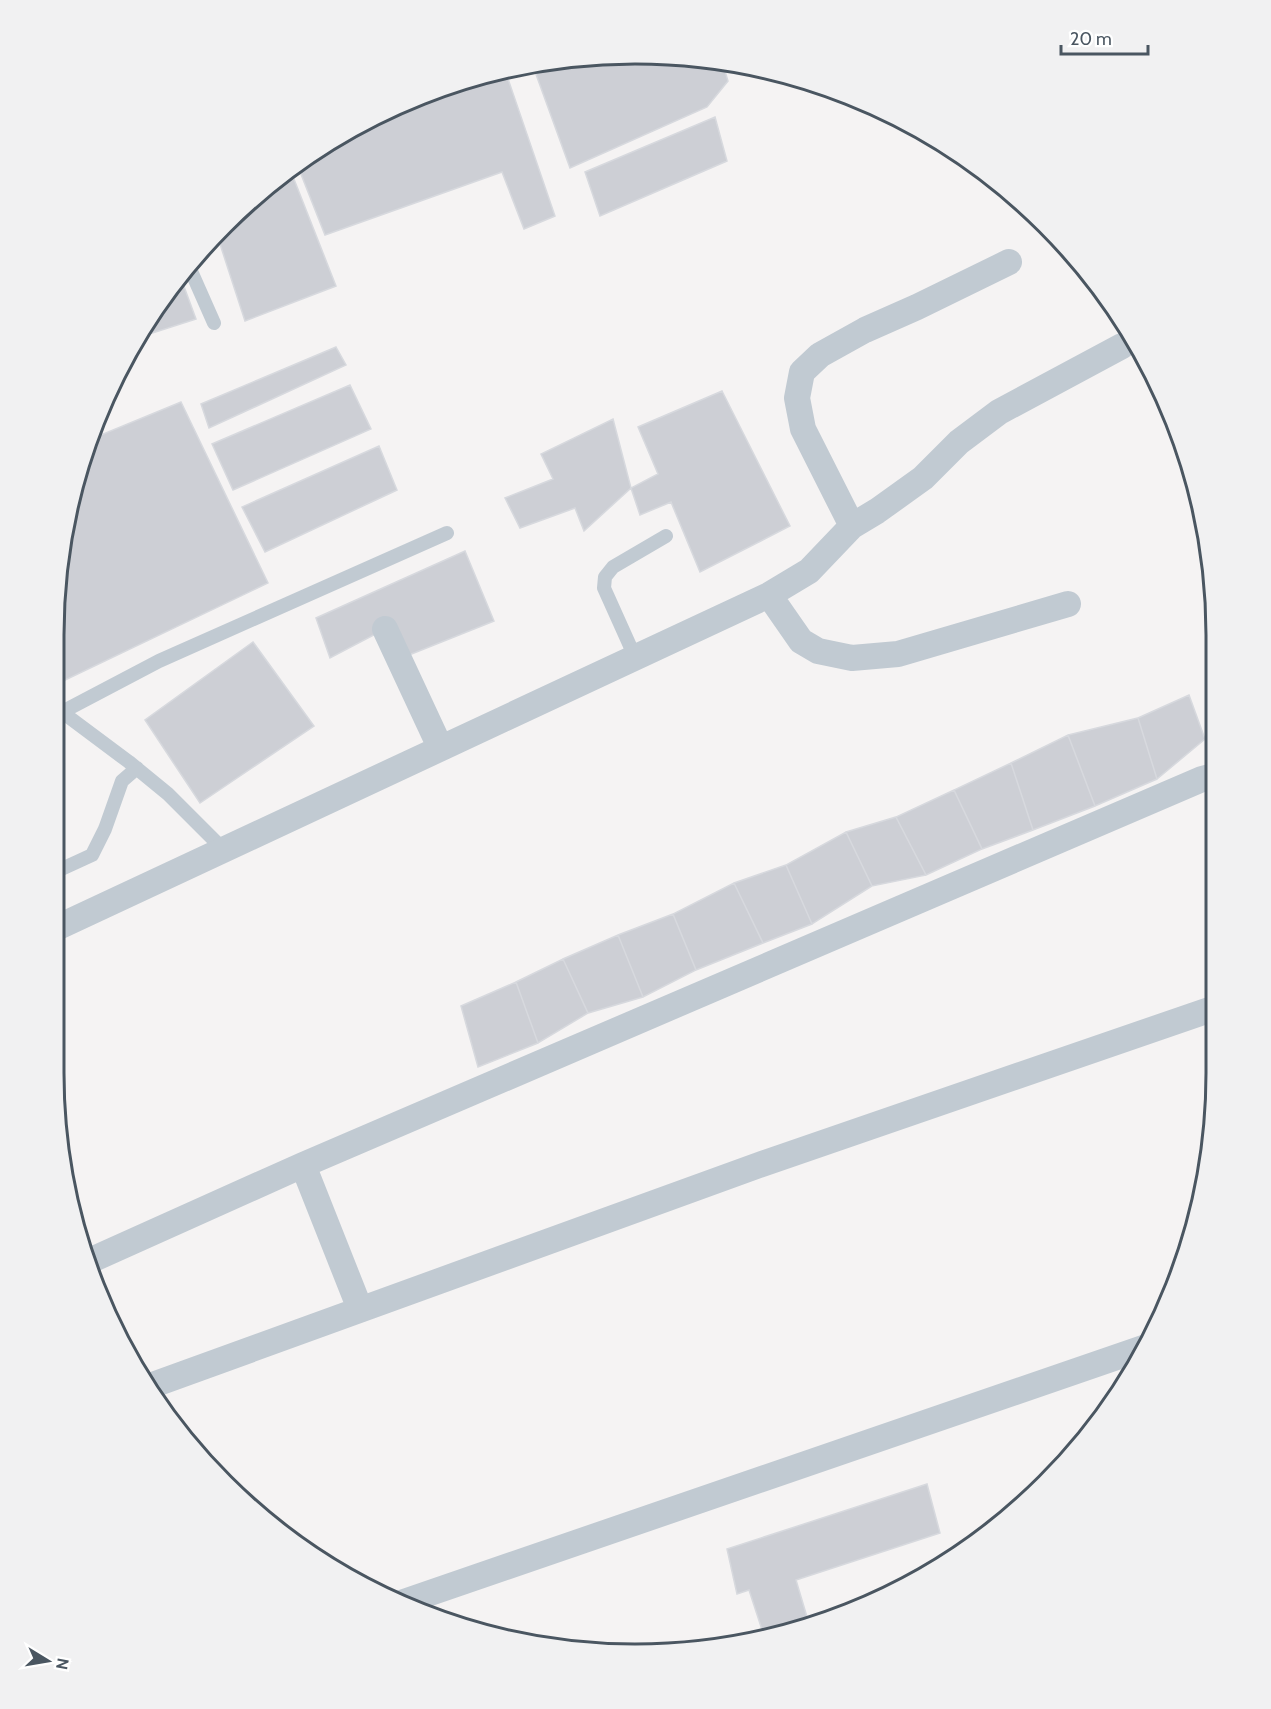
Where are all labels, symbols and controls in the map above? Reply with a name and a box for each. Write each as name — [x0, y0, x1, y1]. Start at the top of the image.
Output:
scale bar — [1061, 18, 1148, 56]
text: 20 m — [1070, 28, 1112, 50]
north arrow — [18, 1631, 78, 1691]
text: N — [52, 1656, 73, 1671]

